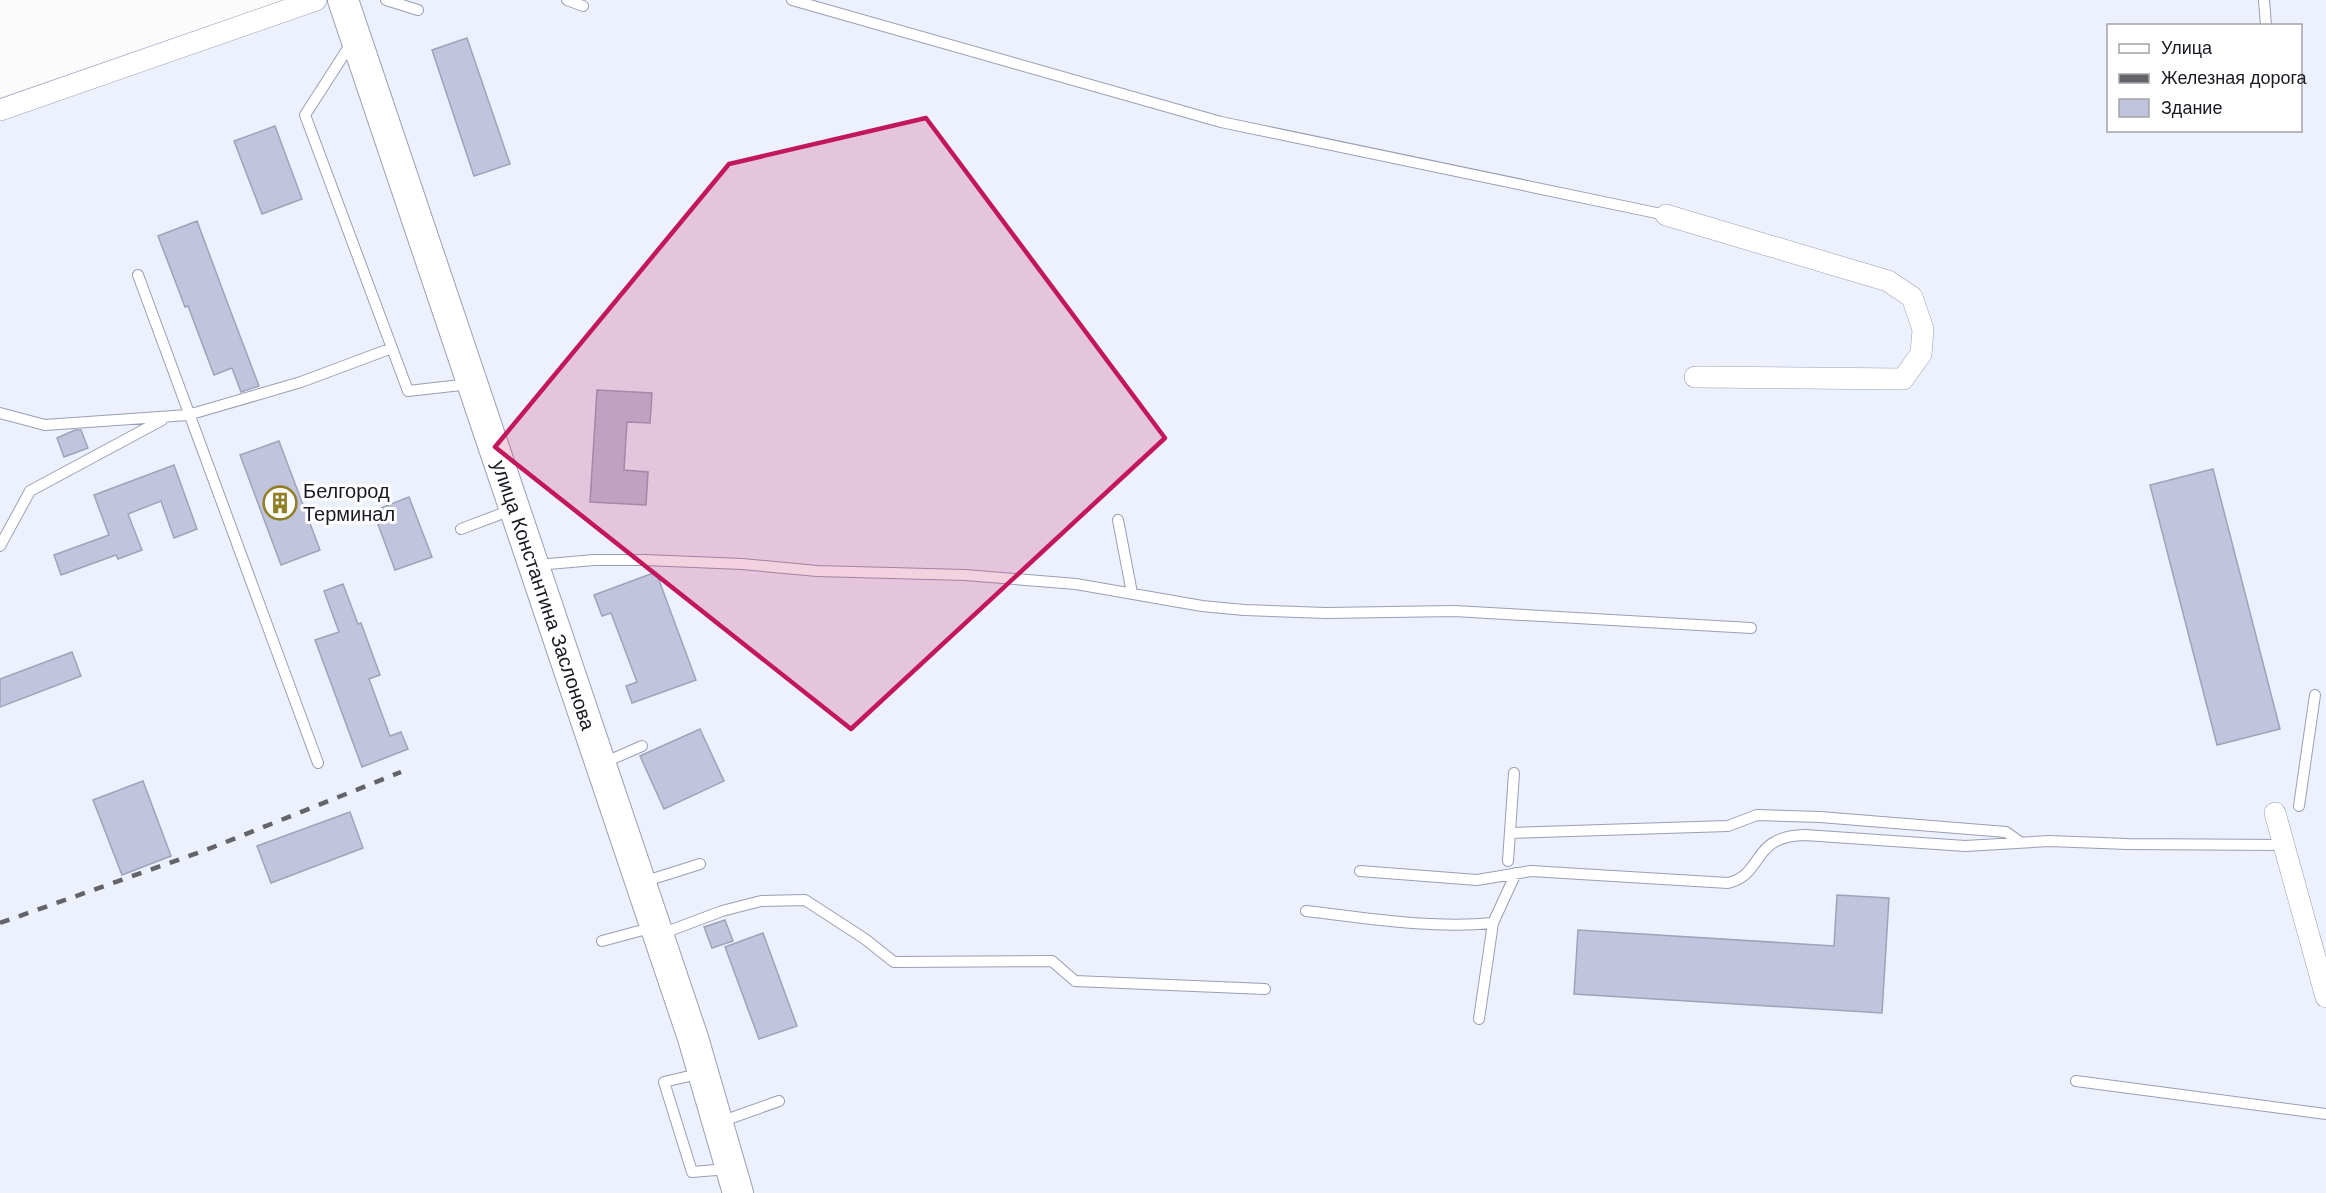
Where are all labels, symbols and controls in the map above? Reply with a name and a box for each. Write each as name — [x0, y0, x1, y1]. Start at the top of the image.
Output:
legend — [2107, 24, 2302, 132]
text: Улица — [2161, 38, 2213, 58]
text: Железная дорога — [2161, 68, 2308, 88]
text: Здание — [2161, 98, 2222, 118]
street label: улица Константина Заслонова — [488, 457, 600, 734]
place label: Белгород Терминал — [303, 480, 395, 525]
building icon: Белгород Терминал — [262, 485, 298, 521]

